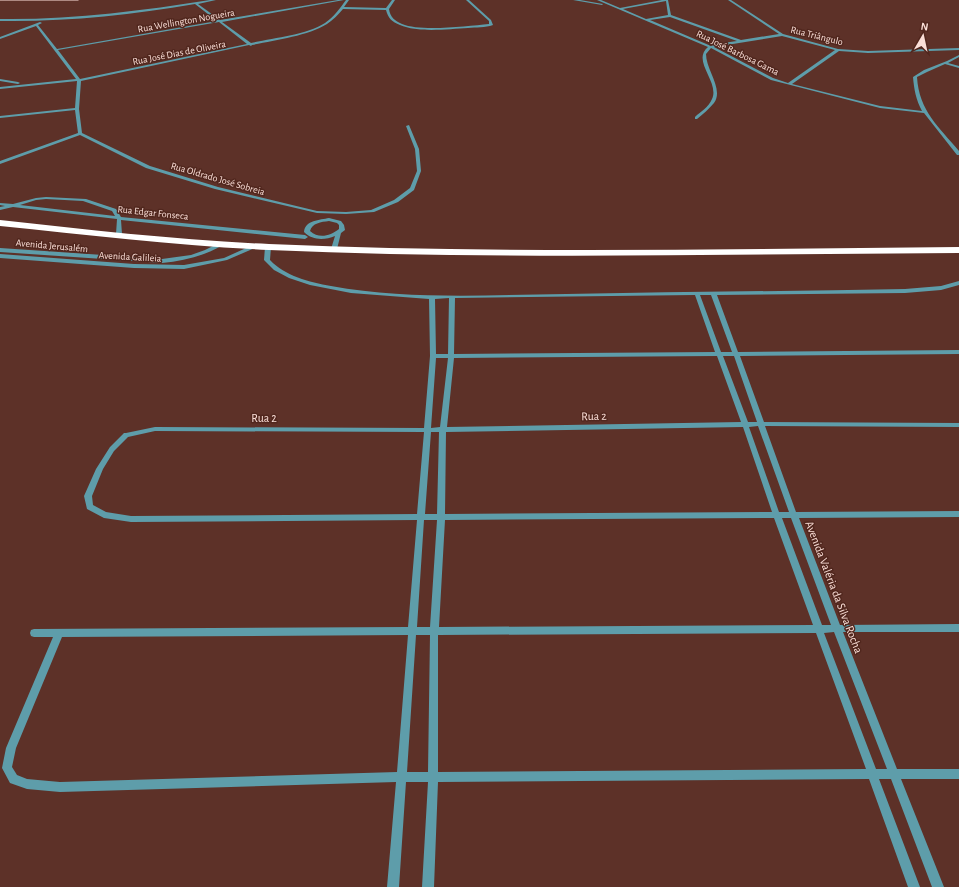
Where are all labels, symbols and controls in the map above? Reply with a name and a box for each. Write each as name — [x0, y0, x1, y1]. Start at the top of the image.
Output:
street label: Rua Wellington Nogueira — [137, 7, 236, 34]
north arrow — [903, 16, 943, 56]
text: N — [920, 21, 929, 33]
street label: Rua Triângulo — [790, 25, 844, 47]
street label: Rua José Barbosa Gama — [695, 29, 781, 77]
street label: Rua José Dias de Oliveira — [132, 39, 227, 67]
street label: Rua Oldrado José Sobreia — [170, 161, 266, 197]
street label: Rua Edgar Fonseca — [117, 204, 189, 222]
street label: Avenida Jerusalém — [15, 238, 88, 254]
street label: Avenida Galileia — [98, 250, 162, 264]
street label: Rua 2 — [581, 410, 607, 422]
street label: Rua 2 — [251, 412, 277, 424]
street label: Avenida Valéria da Silva Rocha — [803, 519, 865, 655]

